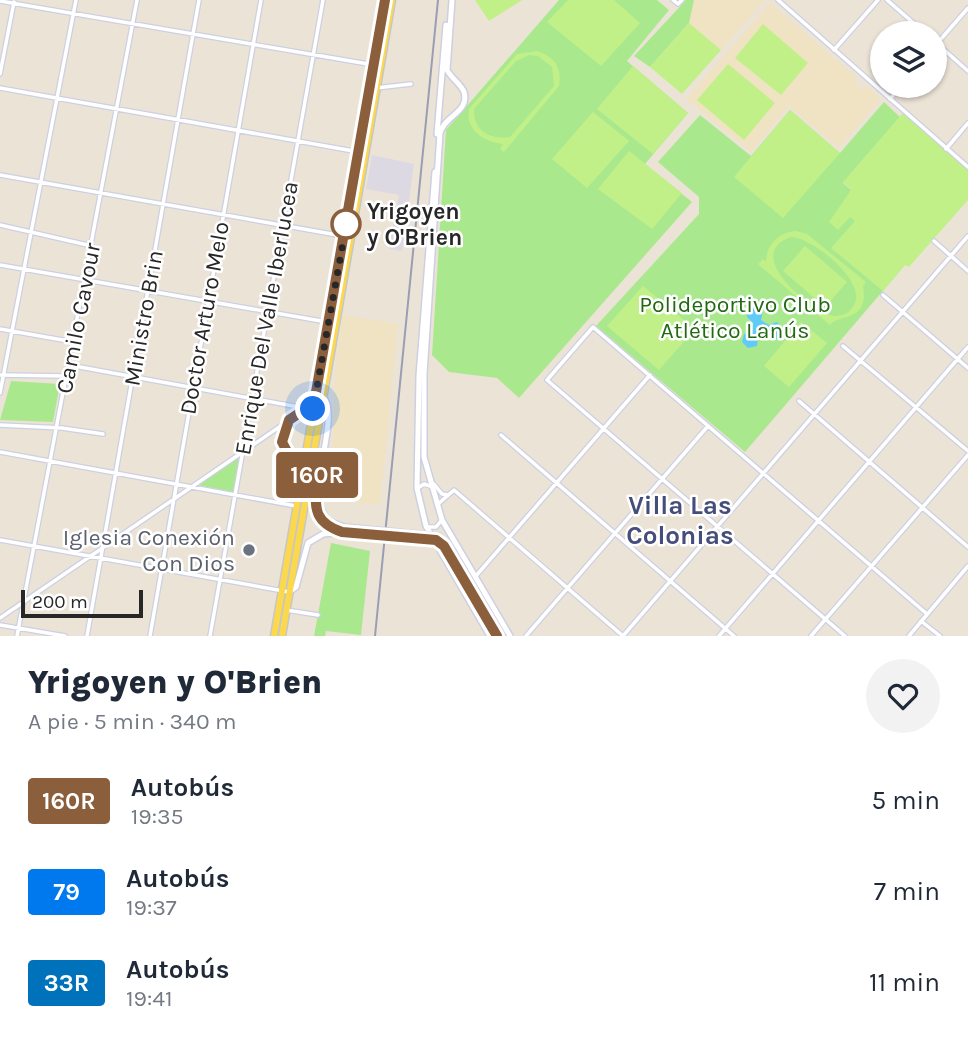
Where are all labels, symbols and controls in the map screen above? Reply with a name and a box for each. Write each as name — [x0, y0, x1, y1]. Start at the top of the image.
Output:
map controls — [870, 21, 947, 98]
button: layers — [870, 21, 947, 98]
street label: Enrique Del Valle Iberlucea — [229, 179, 304, 457]
place label: Yrigoyen y O'Brien — [367, 198, 462, 251]
marker: Yrigoyen y O'Brien — [331, 209, 361, 239]
street label: Doctor Arturo Melo — [174, 220, 235, 417]
street label: Camilo Cavour — [51, 240, 106, 396]
street label: Ministro Brin — [118, 248, 169, 388]
park label: Polideportivo Club Atlético Lanús — [639, 291, 831, 344]
your location — [295, 391, 330, 426]
line badge: 160R — [268, 452, 366, 498]
text: 160R — [290, 461, 344, 489]
district label: Villa Las Colonias — [626, 490, 734, 551]
place label: Iglesia Conexión Con Dios — [63, 524, 235, 577]
marker: Iglesia Conexión Con Dios — [241, 542, 257, 558]
scale bar — [21, 587, 144, 619]
text: 200 m — [32, 591, 88, 613]
button: heart — [866, 659, 940, 733]
text: Yrigoyen y O'Brien — [28, 663, 322, 701]
text: A pie · 5 min · 340 m — [28, 708, 237, 735]
text: Autobús — [131, 772, 234, 803]
text: 5 min — [871, 785, 940, 816]
text: 160R — [42, 787, 96, 815]
text: 19:35 — [131, 803, 184, 830]
text: Autobús — [126, 863, 230, 894]
text: 7 min — [874, 876, 940, 907]
text: 79 — [53, 878, 80, 906]
text: 19:37 — [126, 894, 177, 921]
text: Autobús — [126, 954, 230, 985]
text: 11 min — [869, 967, 940, 998]
text: 33R — [44, 969, 89, 997]
text: 19:41 — [126, 985, 173, 1012]

